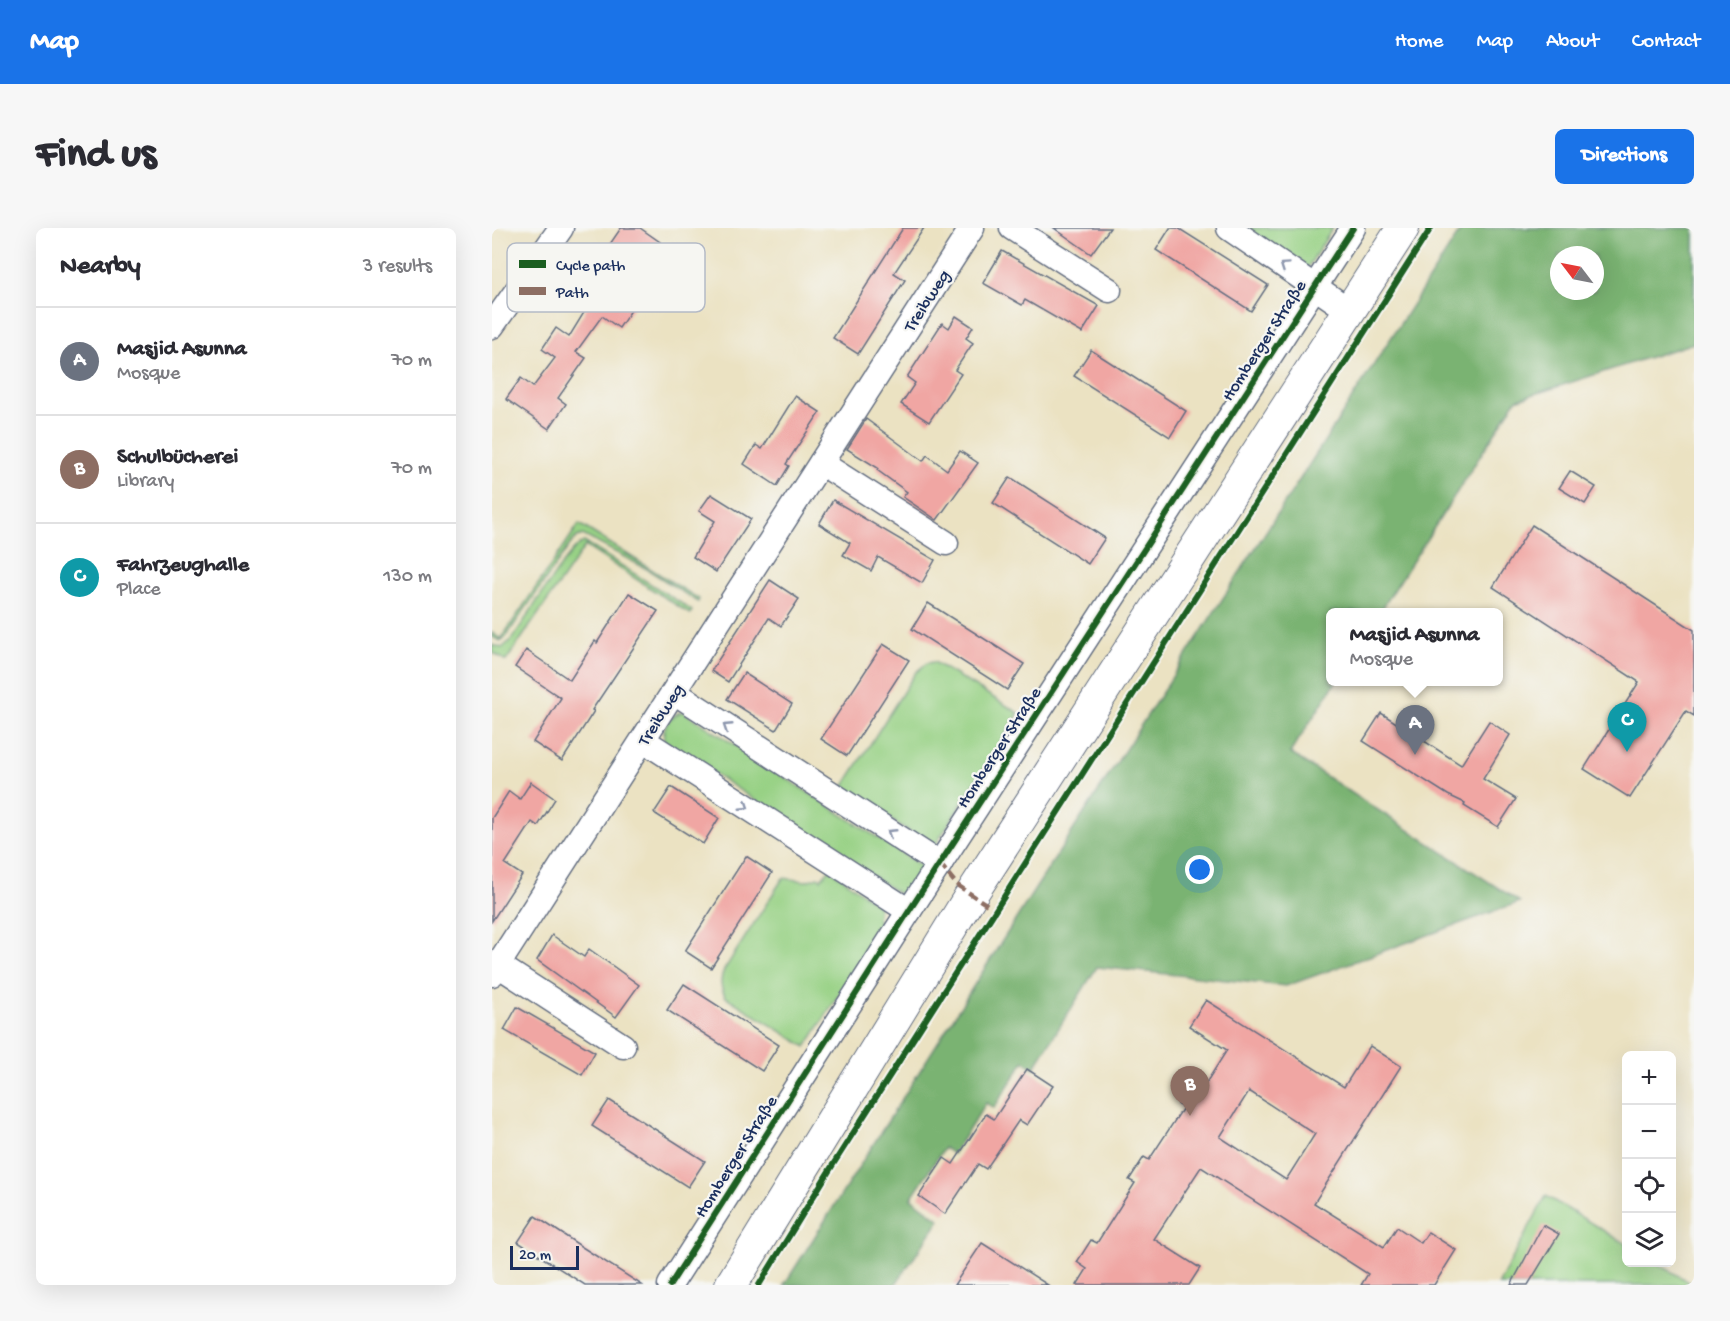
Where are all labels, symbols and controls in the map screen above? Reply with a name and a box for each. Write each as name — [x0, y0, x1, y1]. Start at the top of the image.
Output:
text: Map — [30, 26, 79, 59]
text: Home — [1395, 30, 1443, 55]
text: Map — [1476, 30, 1513, 55]
text: About — [1546, 30, 1599, 55]
text: Contact — [1632, 30, 1700, 55]
button: Directions — [1555, 129, 1694, 184]
text: Find us — [36, 132, 156, 181]
legend — [507, 243, 705, 312]
north arrow — [1550, 246, 1604, 300]
text: Nearby — [60, 252, 141, 283]
text: 3 results — [363, 256, 432, 279]
text: Cycle path — [556, 258, 626, 277]
one-way arrow — [1280, 262, 1291, 273]
street label: Treibweg — [900, 267, 956, 337]
street label: Homberger Straße — [1218, 276, 1312, 406]
text: Path — [555, 285, 589, 304]
text: Masjid Asunna — [117, 337, 246, 363]
text: A — [74, 350, 85, 373]
text: 70 m — [391, 350, 432, 373]
text: Mosque — [117, 363, 180, 386]
text: Schulbücherei — [117, 445, 238, 471]
text: B — [74, 458, 85, 481]
text: 70 m — [391, 458, 432, 481]
text: Library — [117, 471, 174, 494]
text: Fahrzeughalle — [117, 553, 249, 579]
text: C — [74, 566, 85, 589]
text: 130 m — [383, 566, 432, 589]
text: Place — [117, 579, 161, 602]
popup — [1326, 608, 1503, 686]
text: Masjid Asunna — [1350, 623, 1479, 649]
text: Mosque — [1350, 649, 1413, 672]
street label: Treibweg — [634, 681, 690, 751]
street label: Homberger Straße — [953, 683, 1047, 813]
pin: C — [1608, 702, 1646, 752]
pin: A — [1396, 706, 1434, 755]
one-way arrow — [723, 722, 733, 734]
one-way arrow — [739, 798, 750, 809]
one-way arrow — [887, 828, 897, 840]
your location — [1185, 855, 1214, 884]
map controls — [1622, 1051, 1676, 1267]
button: + — [1622, 1051, 1676, 1105]
pin: B — [1170, 1066, 1210, 1116]
street label: Homberger Straße — [691, 1092, 783, 1222]
button: − — [1622, 1105, 1676, 1159]
button: locate — [1622, 1159, 1676, 1213]
button: layers — [1622, 1213, 1676, 1267]
scale bar — [510, 1243, 579, 1270]
text: 20 m — [519, 1247, 551, 1266]

